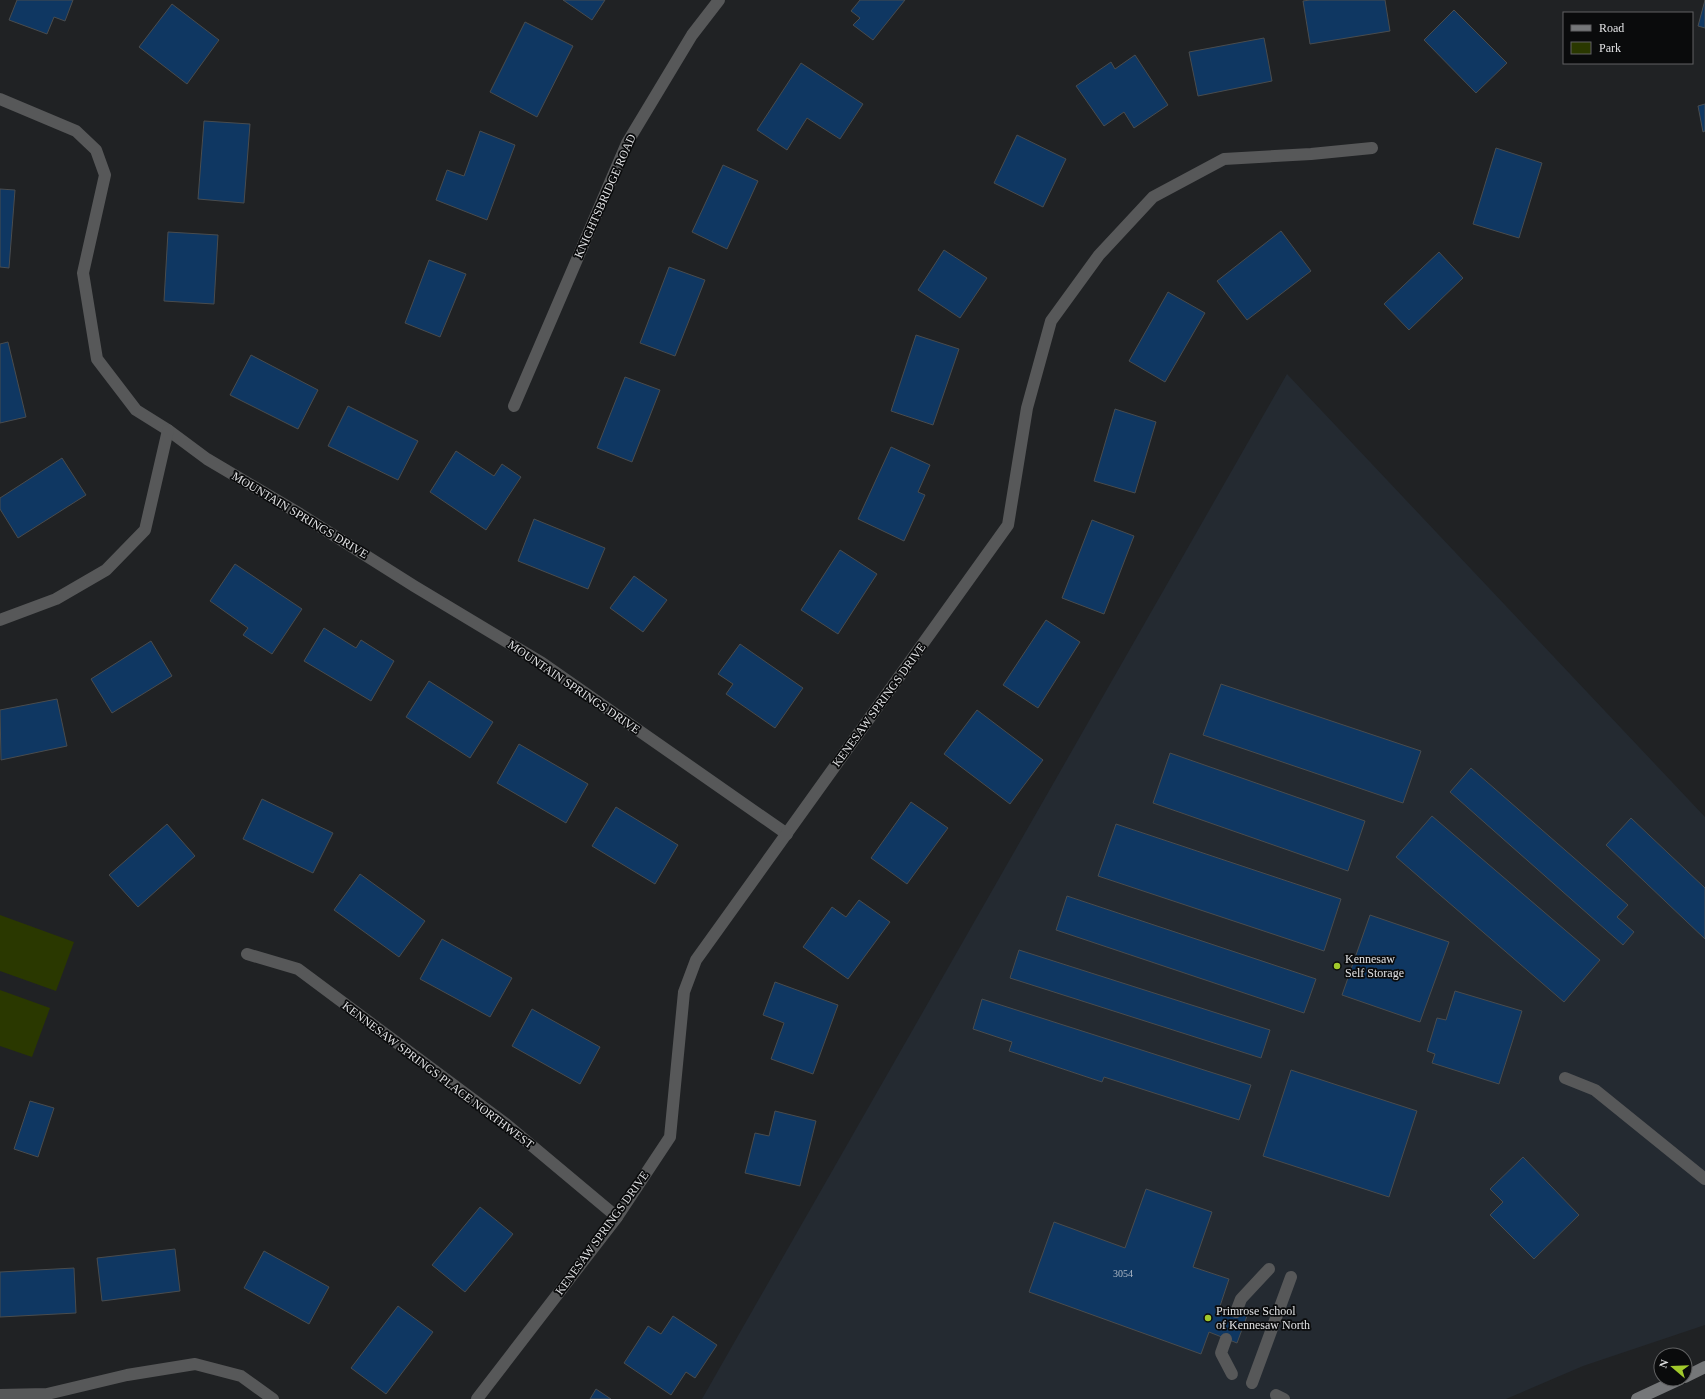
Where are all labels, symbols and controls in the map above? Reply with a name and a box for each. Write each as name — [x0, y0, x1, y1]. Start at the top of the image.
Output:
legend — [1563, 12, 1693, 64]
text: Road — [1599, 21, 1624, 35]
text: Park — [1599, 41, 1621, 55]
street label: KNIGHTSBRIDGE ROAD — [571, 131, 639, 260]
street label: MOUNTAIN SPRINGS DRIVE — [229, 469, 371, 561]
street label: MOUNTAIN SPRINGS DRIVE — [505, 637, 643, 737]
street label: KENESAW SPRINGS DRIVE — [829, 640, 929, 770]
place label: Kennesaw Self Storage — [1345, 952, 1404, 980]
marker: Kennesaw Self Storage — [1332, 961, 1342, 971]
street label: KENNESAW SPRINGS PLACE NORTHWEST — [340, 998, 537, 1152]
street label: KENESAW SPRINGS DRIVE — [552, 1168, 652, 1298]
house number: 3054 — [1113, 1268, 1133, 1279]
place label: Primrose School of Kennesaw North — [1216, 1304, 1310, 1332]
marker: Primrose School of Kennesaw North — [1203, 1313, 1213, 1323]
north arrow — [1653, 1347, 1693, 1387]
text: N — [1657, 1358, 1671, 1369]

